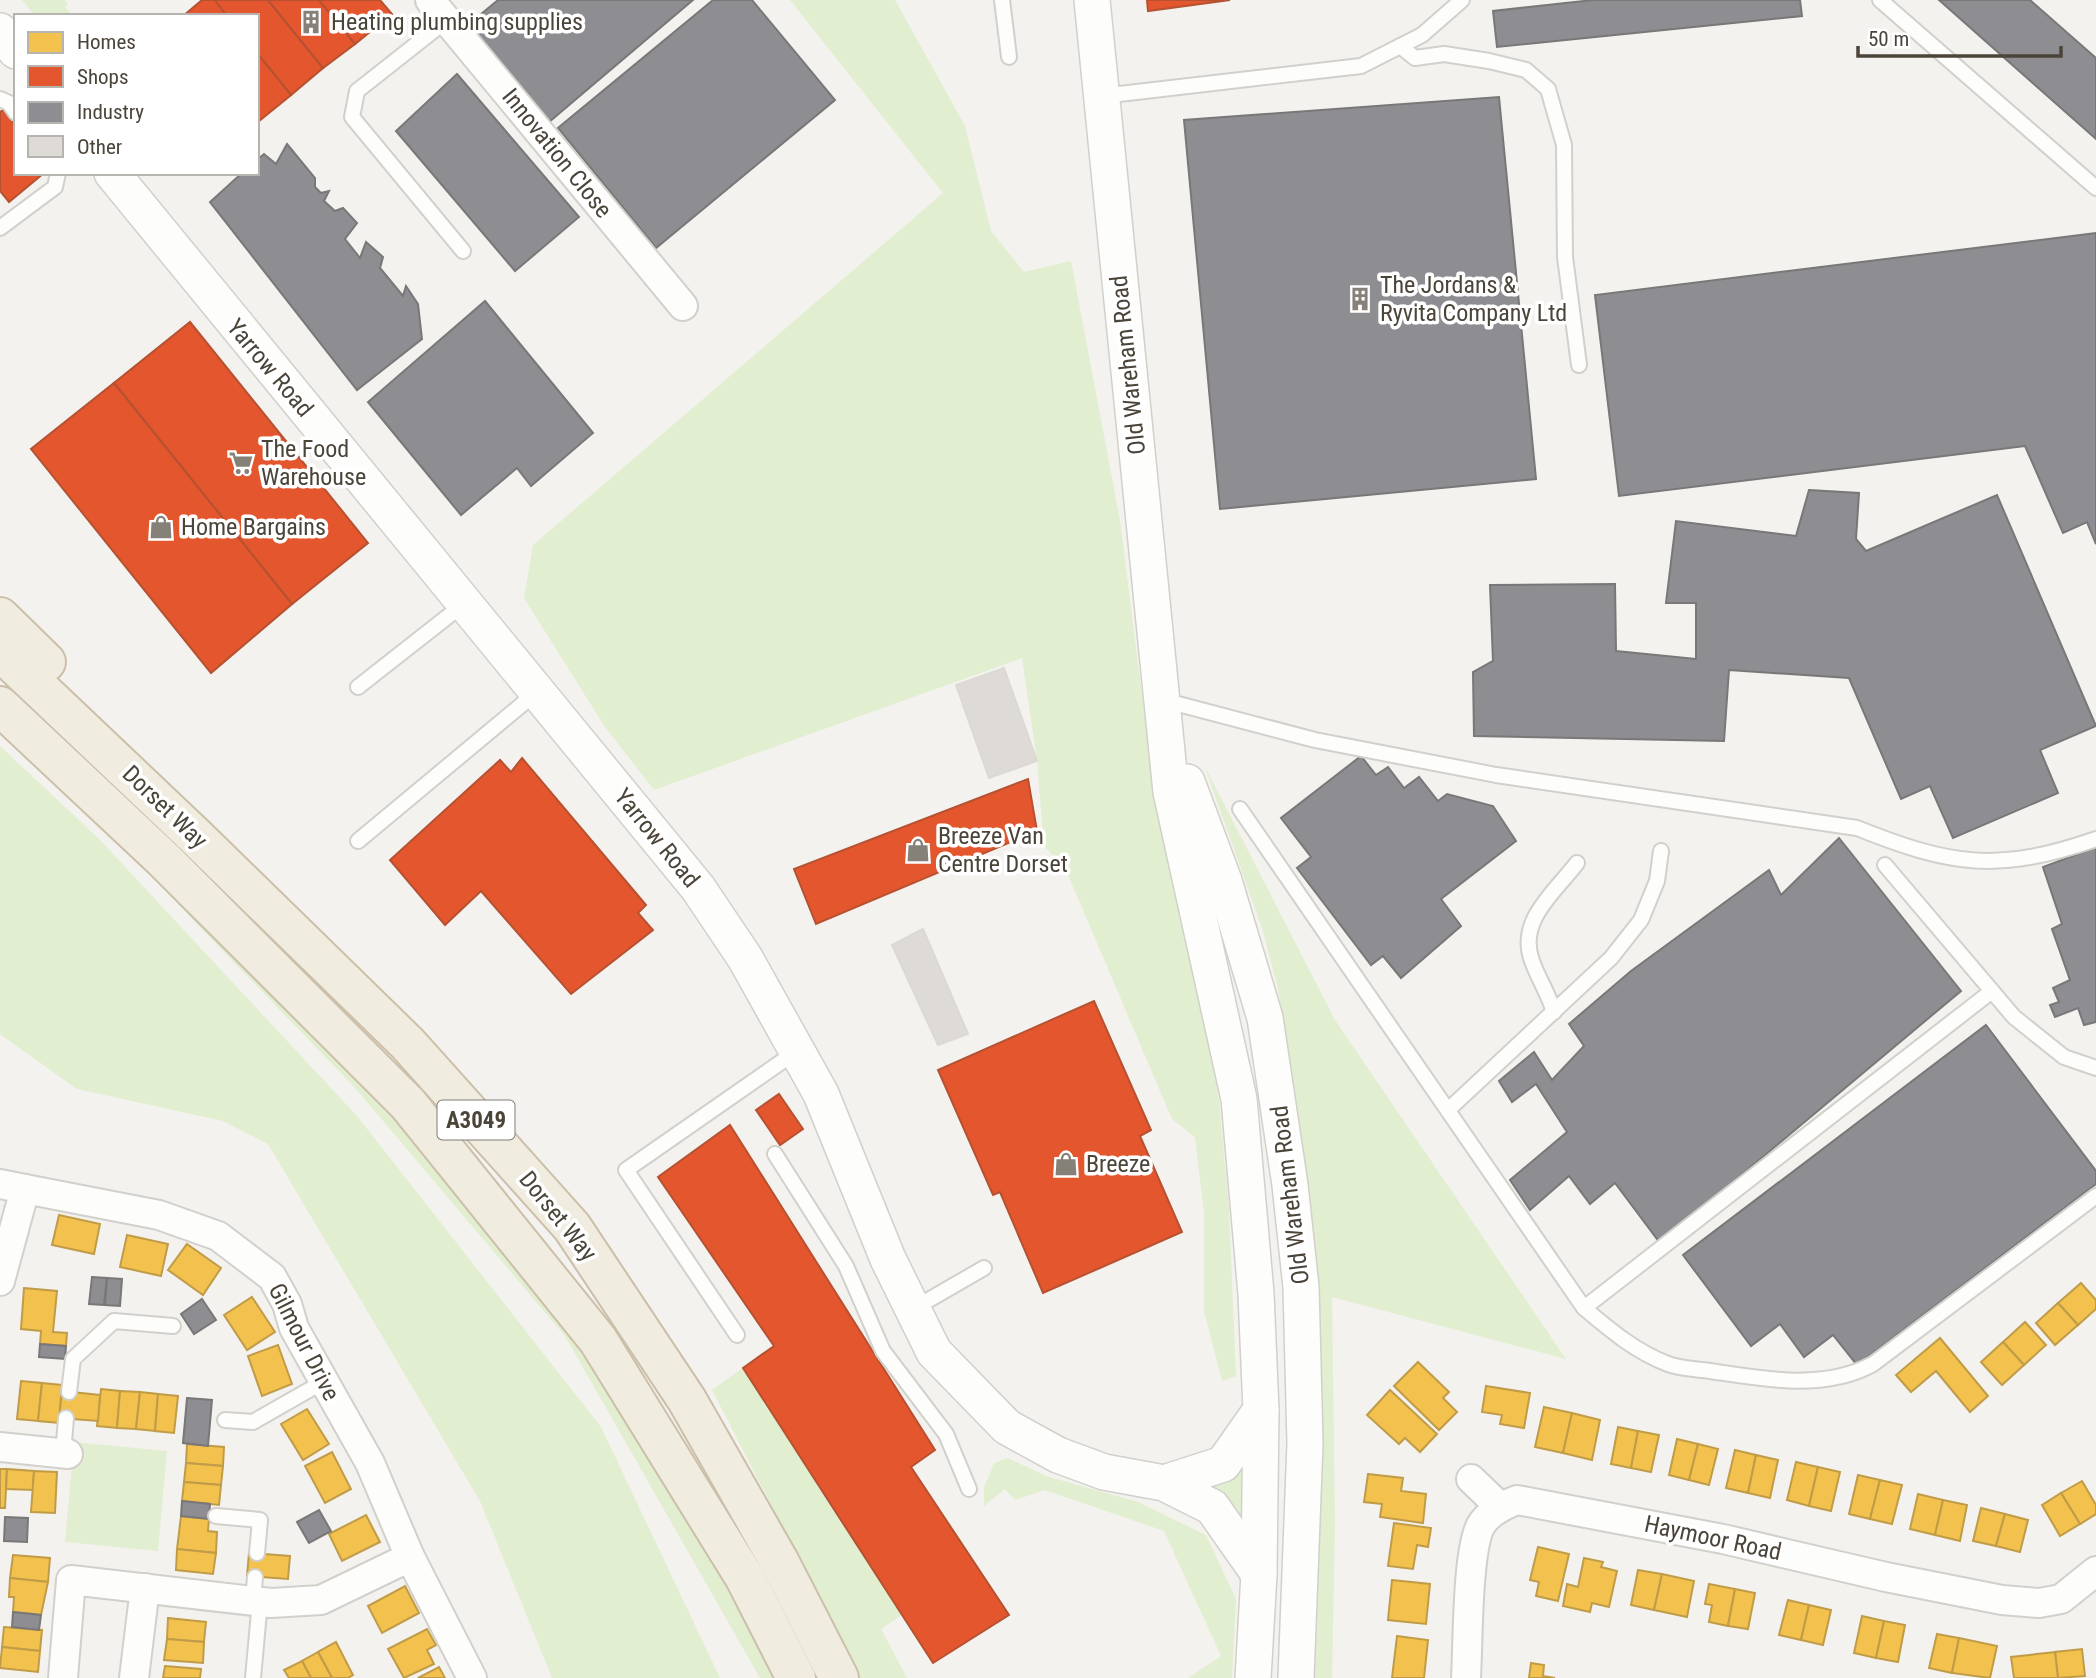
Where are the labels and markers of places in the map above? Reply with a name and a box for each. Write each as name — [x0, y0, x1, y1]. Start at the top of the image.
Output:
building icon: Heating plumbing supplies — [297, 8, 325, 36]
place label: Heating plumbing supplies — [331, 8, 583, 36]
place label: The Jordans & Ryvita Company Ltd — [1380, 271, 1567, 327]
building icon: The Jordans & Ryvita Company Ltd — [1346, 285, 1374, 313]
place label: The Food Warehouse — [261, 435, 366, 491]
supermarket icon: The Food Warehouse — [227, 449, 255, 477]
shop icon: Home Bargains — [147, 513, 175, 541]
place label: Home Bargains — [181, 513, 326, 541]
place label: Breeze Van Centre Dorset — [938, 822, 1068, 878]
shop icon: Breeze Van Centre Dorset — [904, 836, 932, 864]
shop icon: Breeze — [1052, 1150, 1080, 1178]
place label: Breeze — [1086, 1150, 1150, 1178]

